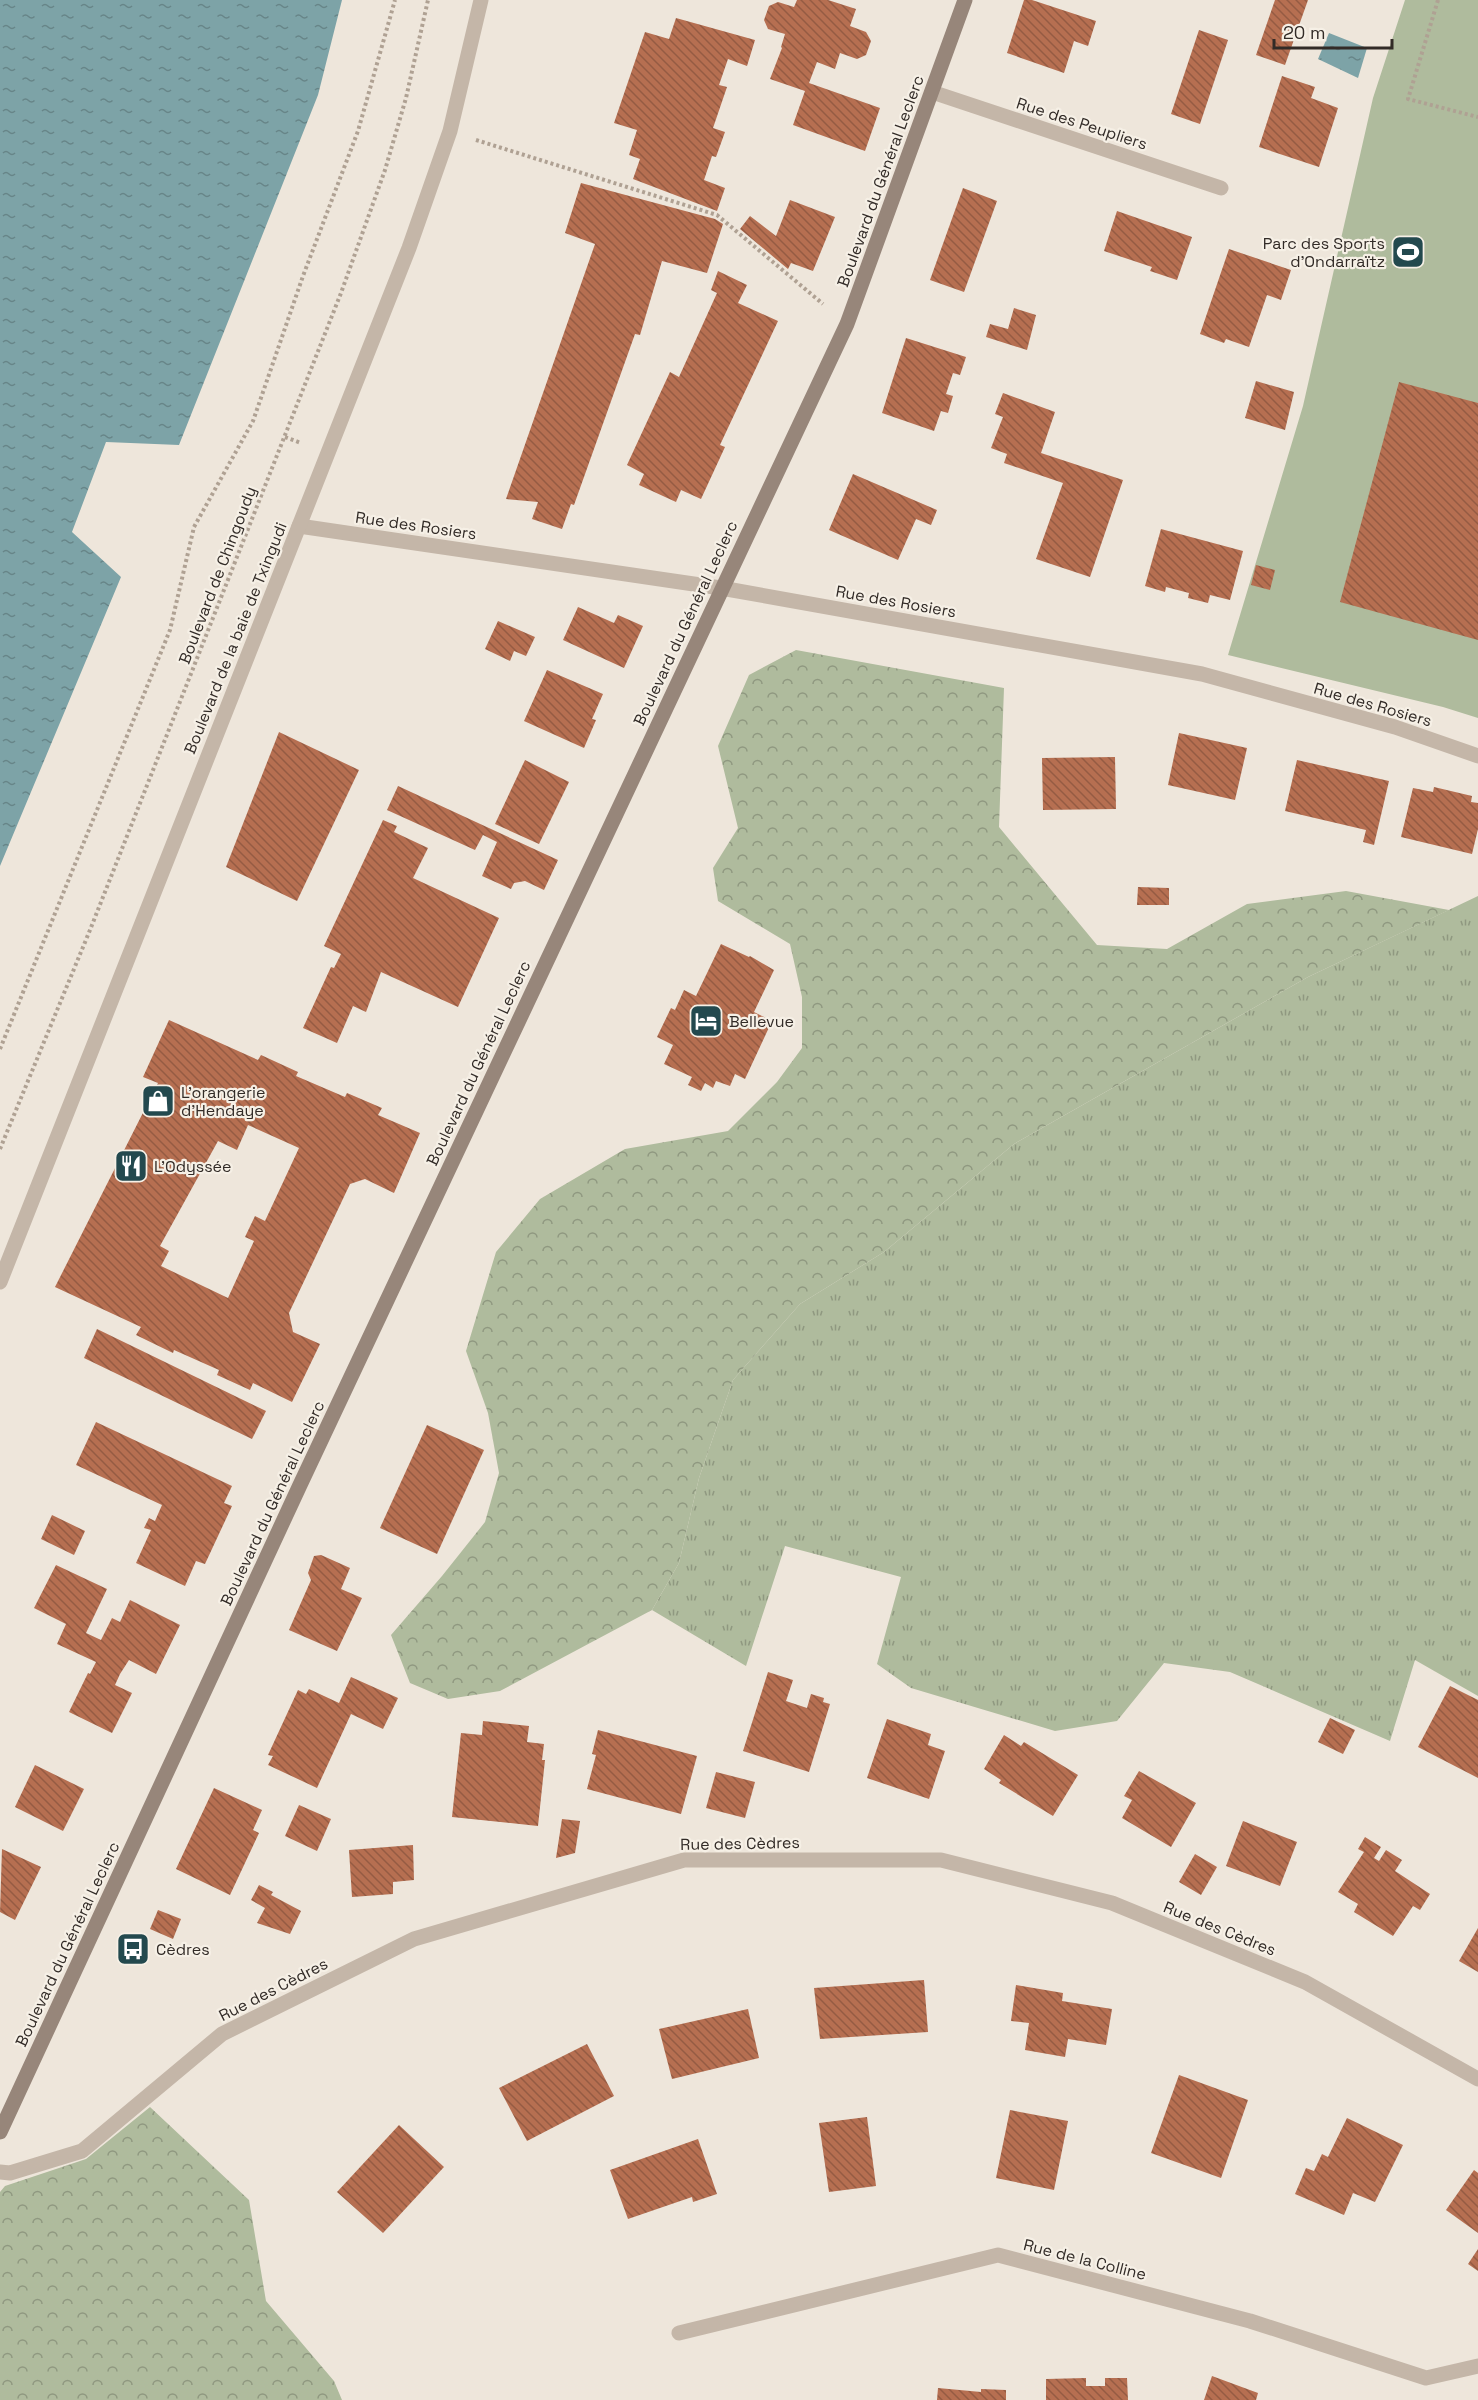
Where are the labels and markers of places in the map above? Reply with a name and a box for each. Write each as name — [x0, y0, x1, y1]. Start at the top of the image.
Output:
place label: Parc des Sports d'Ondarraïtz — [1263, 233, 1385, 272]
sports icon: Parc des Sports d'Ondarraïtz — [1390, 234, 1426, 270]
hotel icon: Bellevue — [688, 1003, 724, 1039]
place label: Bellevue — [729, 1011, 794, 1032]
place label: L'orangerie d'Hendaye — [181, 1082, 265, 1121]
shop icon: L'orangerie d'Hendaye — [140, 1083, 176, 1119]
restaurant icon: L'Odyssée — [113, 1148, 149, 1184]
place label: L'Odyssée — [154, 1156, 232, 1177]
bus stop icon: Cèdres — [115, 1931, 151, 1967]
place label: Cèdres — [156, 1939, 210, 1960]

